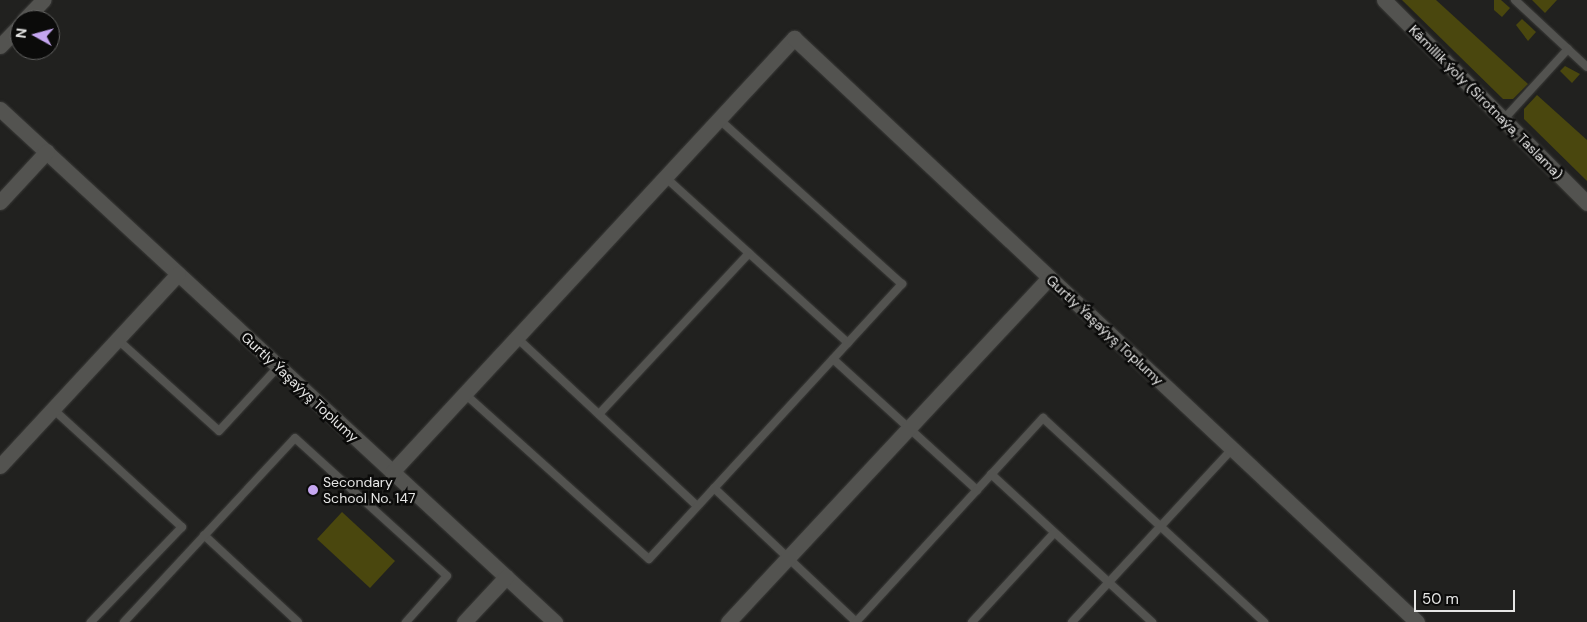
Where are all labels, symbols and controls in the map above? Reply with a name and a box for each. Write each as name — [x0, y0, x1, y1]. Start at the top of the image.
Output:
north arrow — [10, 10, 60, 60]
street label: Kämillik ýoly (Sirotnaýa, Taslama) — [1405, 21, 1567, 183]
text: N — [12, 27, 31, 39]
street label: Gurtly Ýaşaýyş Toplumy — [1043, 271, 1167, 389]
street label: Gurtly Ýaşaýyş Toplumy — [238, 328, 362, 446]
place label: Secondary School No. 147 — [323, 474, 415, 507]
marker: Secondary School No. 147 — [307, 484, 319, 496]
scale bar — [1417, 580, 1518, 612]
text: 50 m — [1422, 589, 1459, 609]

